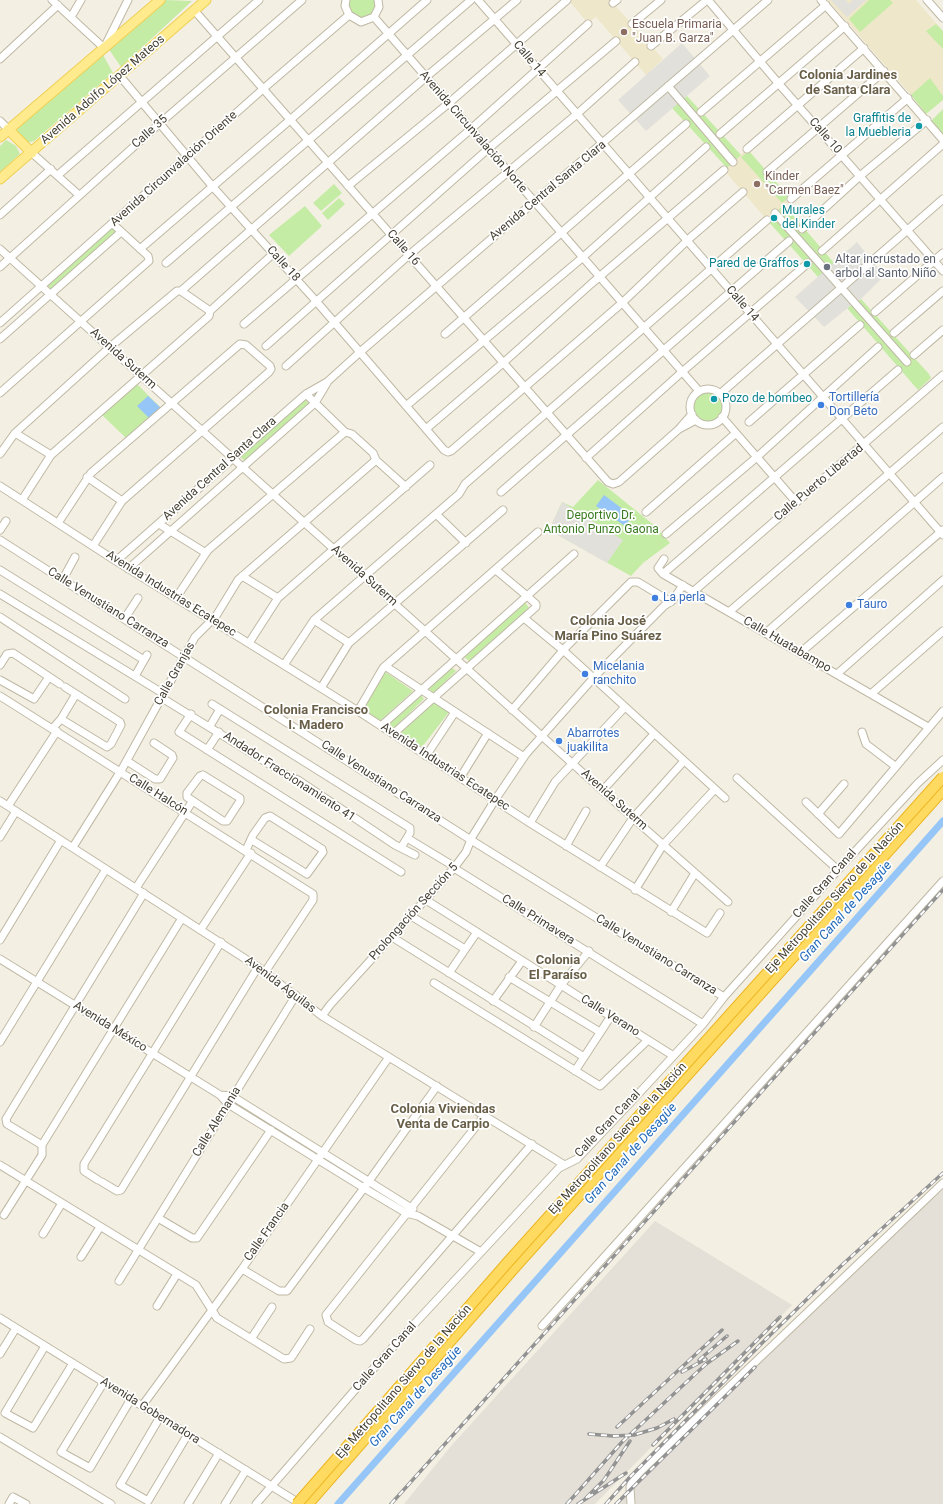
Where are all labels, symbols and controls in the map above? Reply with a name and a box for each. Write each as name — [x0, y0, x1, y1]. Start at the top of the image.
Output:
place label: Escuela Primaria "Juan B. Garza" — [632, 18, 722, 46]
marker: Escuela Primaria "Juan B. Garza" — [619, 27, 629, 37]
street label: Avenida Adolfo López Mateos — [38, 32, 168, 148]
street label: Calle 14 — [510, 38, 548, 80]
street label: Avenida Circunvalación Norte — [416, 68, 530, 196]
district label: Colonia Jardines de Santa Clara — [799, 68, 897, 99]
street label: Avenida Circunvalación Oriente — [108, 108, 240, 230]
street label: Calle 35 — [129, 112, 171, 152]
place label: Graffitis de la Muebleria — [846, 112, 911, 140]
street label: Calle 10 — [805, 115, 845, 157]
marker: Graffitis de la Muebleria — [914, 121, 924, 131]
street label: Avenida Central Santa Clara — [487, 138, 609, 244]
place label: Kinder "Carmen Baez" — [765, 170, 844, 198]
marker: Kinder "Carmen Baez" — [752, 179, 762, 189]
place label: Murales del Kinder — [782, 204, 835, 232]
marker: Murales del Kinder — [769, 213, 779, 223]
street label: Calle 16 — [383, 227, 423, 269]
street label: Calle 18 — [263, 243, 303, 285]
place label: Altar incrustado en arbol al Santo Niño — [835, 253, 936, 281]
place label: Pared de Graffos — [709, 257, 799, 271]
marker: Pared de Graffos — [802, 259, 812, 269]
marker: Altar incrustado en arbol al Santo Niño — [822, 262, 832, 272]
street label: Calle 14 — [722, 283, 762, 325]
street label: Avenida Suterm — [87, 326, 159, 392]
place label: Tortillería Don Beto — [829, 391, 879, 419]
place label: Pozo de bombeo — [722, 392, 812, 406]
marker: Pozo de bombeo — [709, 394, 719, 404]
marker: Tortillería Don Beto — [816, 400, 826, 410]
street label: Avenida Central Santa Clara — [160, 414, 280, 524]
street label: Calle Puerto Libertad — [771, 441, 867, 525]
park label: Deportivo Dr. Antonio Punzo Gaona — [543, 509, 659, 537]
street label: Avenida Suterm — [328, 543, 400, 609]
street label: Avenida Industrias Ecatepec — [103, 548, 239, 640]
street label: Calle Venustiano Carranza — [45, 565, 171, 651]
place label: La perla — [663, 591, 706, 605]
marker: La perla — [650, 593, 660, 603]
place label: Tauro — [857, 598, 887, 612]
marker: Tauro — [844, 600, 854, 610]
district label: Colonia José María Pino Suárez — [554, 614, 662, 645]
street label: Calle Huatabampo — [741, 614, 833, 676]
street label: Calle Granjas — [152, 640, 198, 708]
place label: Micelania ranchito — [593, 660, 645, 688]
marker: Micelania ranchito — [580, 669, 590, 679]
district label: Colonia Francisco I. Madero — [264, 703, 368, 734]
street label: Avenida Industrias Ecatepec — [378, 720, 512, 814]
place label: Abarrotes juakilita — [567, 727, 619, 755]
street label: Andador Fraccionamiento 41 — [220, 729, 358, 825]
marker: Abarrotes juakilita — [554, 736, 564, 746]
street label: Calle Venustiano Carranza — [318, 738, 444, 826]
street label: Avenida Suterm — [578, 767, 650, 833]
street label: Calle Halcón — [126, 771, 190, 819]
street label: Eje Metropolitano Siervo de la Nación — [763, 819, 907, 977]
street label: Calle Gran Canal — [790, 846, 860, 922]
water label: Gran Canal de Desagüe — [796, 858, 896, 966]
street label: Prolongación Sección 5 — [367, 860, 461, 964]
street label: Calle Primavera — [499, 892, 577, 948]
street label: Calle Venustiano Carranza — [593, 912, 719, 998]
district label: Colonia El Paraíso — [529, 953, 587, 984]
street label: Avenida Águilas — [242, 954, 318, 1016]
street label: Calle Verano — [578, 992, 642, 1040]
street label: Avenida México — [70, 999, 150, 1055]
street label: Eje Metropolitano Siervo de la Nación — [546, 1060, 690, 1218]
street label: Calle Alemania — [190, 1084, 244, 1160]
street label: Calle Gran Canal — [572, 1087, 644, 1161]
water label: Gran Canal de Desagüe — [581, 1100, 681, 1208]
district label: Colonia Viviendas Venta de Carpio — [391, 1102, 495, 1133]
street label: Calle Francia — [241, 1200, 293, 1264]
street label: Eje Metropolitano Siervo de la Nación — [333, 1302, 475, 1462]
street label: Calle Gran Canal — [350, 1319, 420, 1395]
water label: Gran Canal de Desagüe — [366, 1343, 466, 1451]
street label: Avenida Gobernadora — [98, 1374, 202, 1448]

